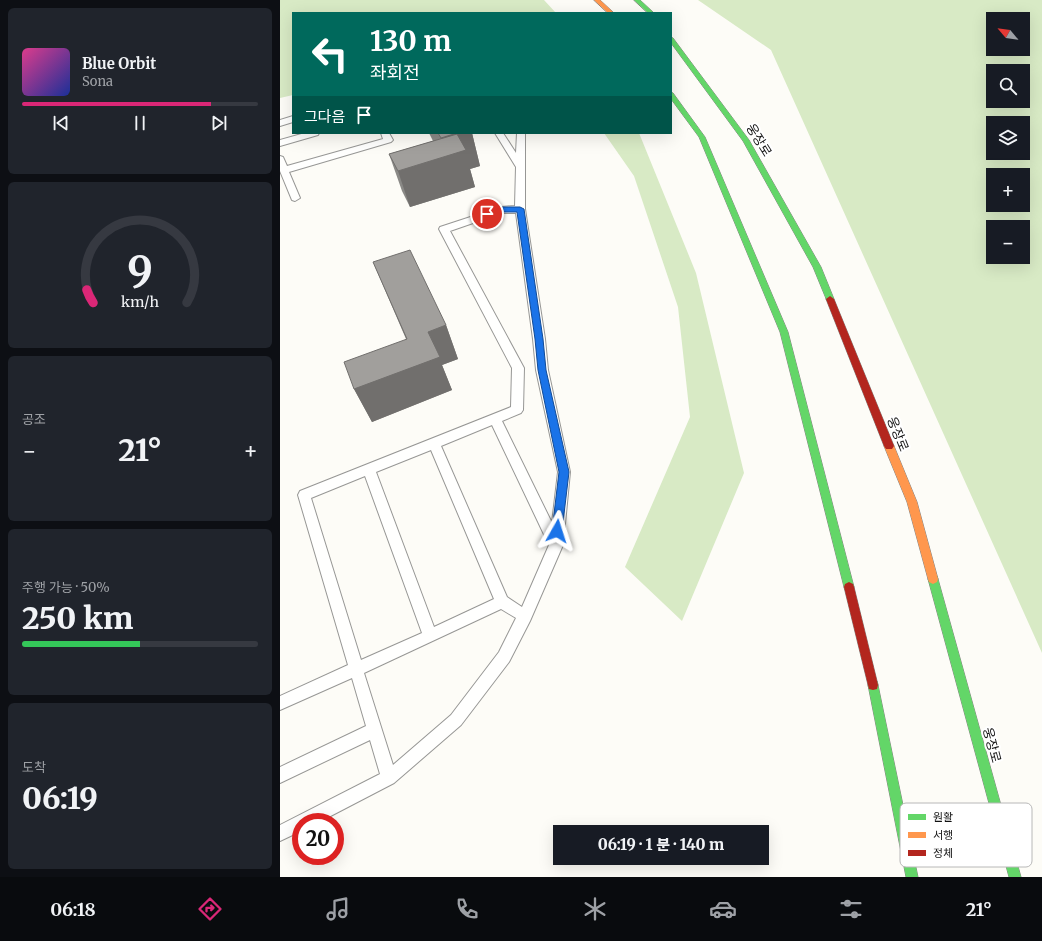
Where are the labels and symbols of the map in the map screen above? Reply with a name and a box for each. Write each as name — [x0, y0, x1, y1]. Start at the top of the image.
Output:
north arrow — [986, 12, 1030, 56]
street label: 웅장로 — [742, 120, 776, 160]
pin — [470, 197, 504, 231]
street label: 웅장로 — [883, 414, 913, 454]
position arrow — [536, 510, 578, 552]
street label: 웅장로 — [979, 725, 1005, 765]
legend — [900, 803, 1032, 867]
text: 원활 — [933, 810, 953, 824]
speed limit sign: 20 — [292, 813, 344, 865]
text: 서행 — [933, 828, 953, 842]
text: 정체 — [933, 846, 953, 860]

